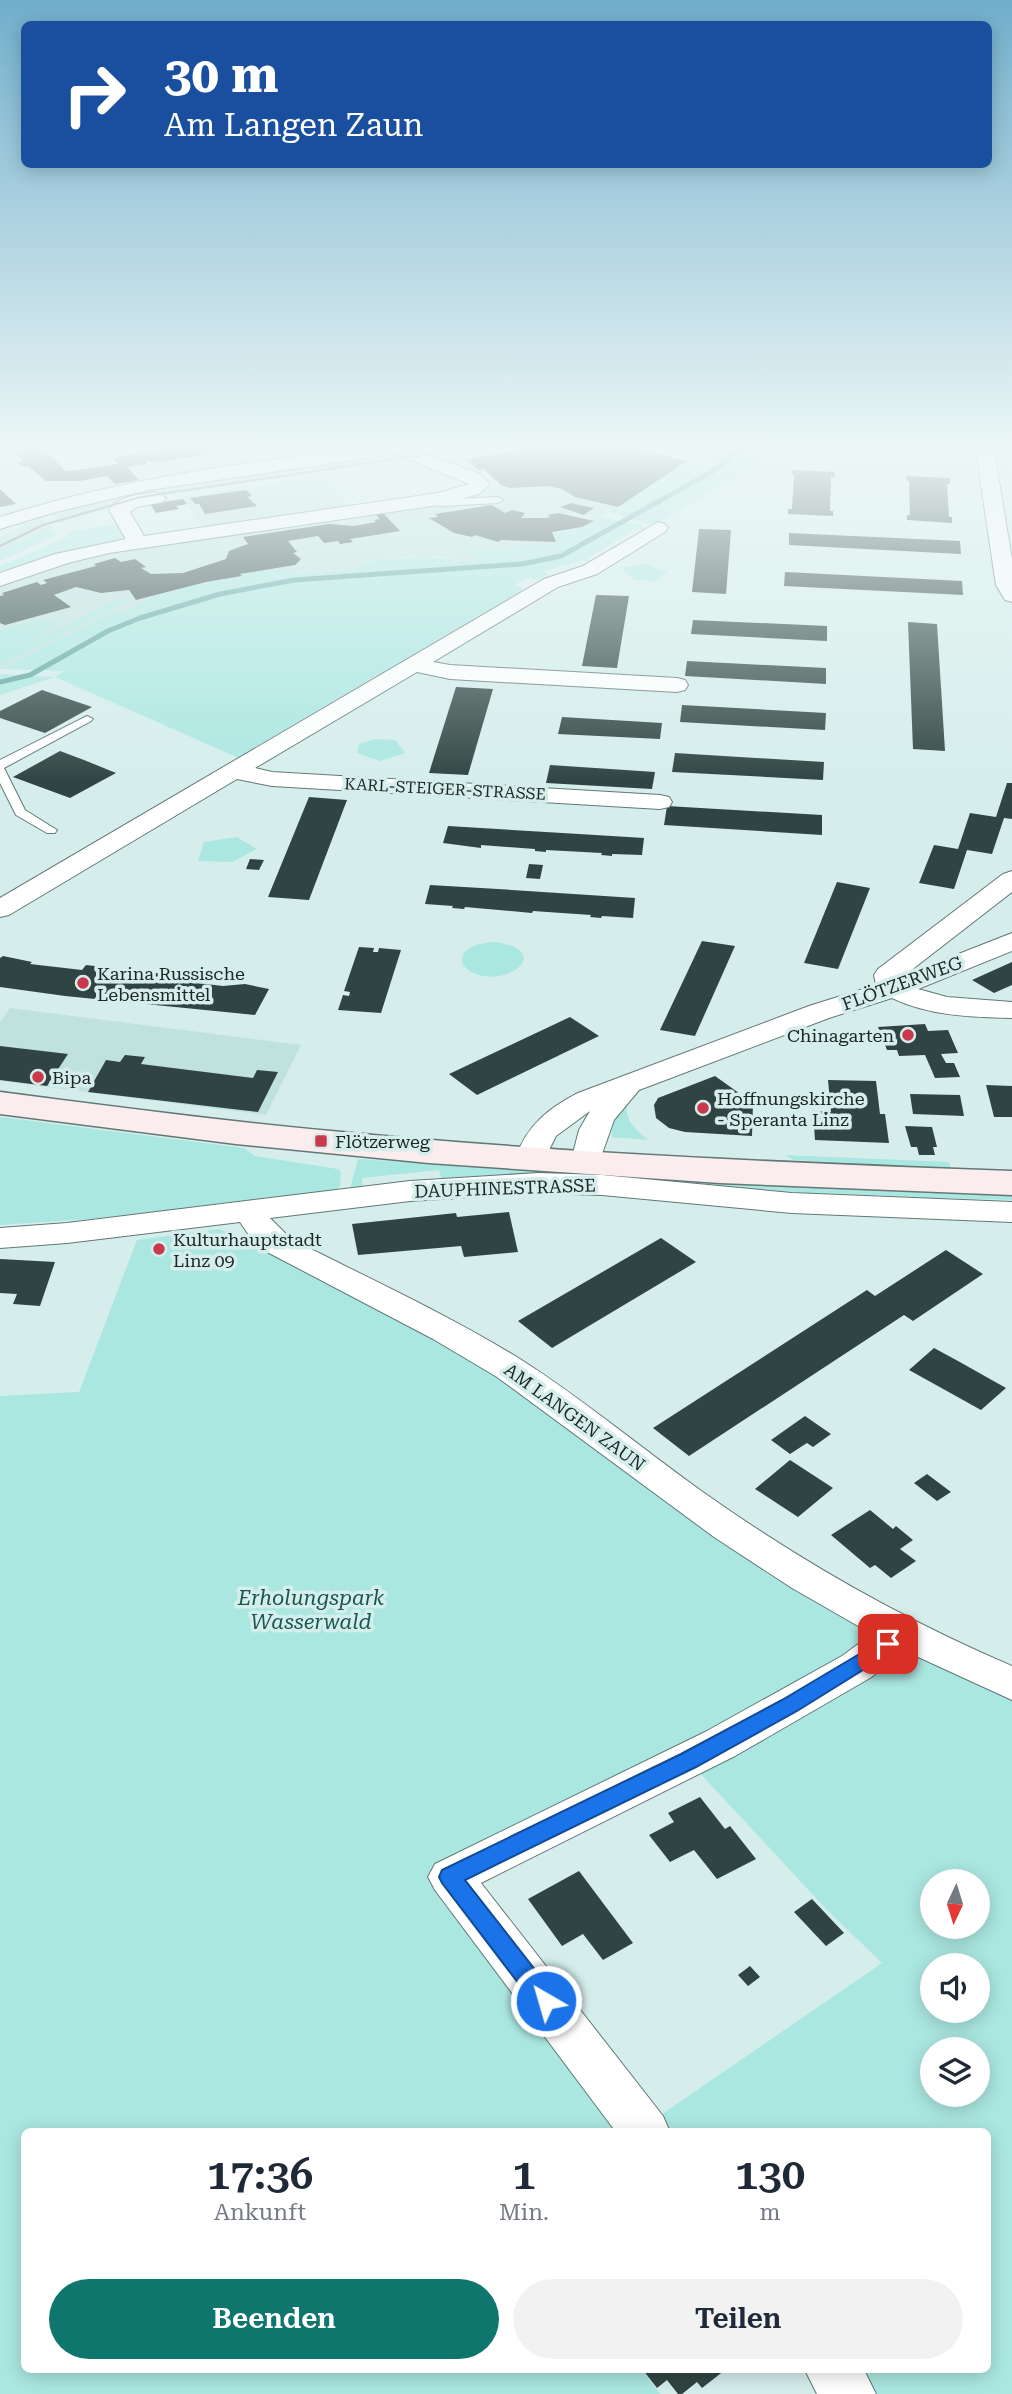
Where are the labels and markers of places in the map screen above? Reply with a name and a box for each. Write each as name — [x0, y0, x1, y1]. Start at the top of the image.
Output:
place label: Karina Russische Lebensmittel — [97, 963, 245, 1005]
marker: Karina Russische Lebensmittel — [75, 975, 91, 991]
place label: Chinagarten — [787, 1025, 894, 1046]
marker: Chinagarten — [900, 1027, 916, 1043]
place label: Bipa — [52, 1067, 91, 1088]
marker: Bipa — [30, 1069, 46, 1085]
place label: Hoffnungskirche - Speranta Linz — [717, 1088, 865, 1130]
marker: Hoffnungskirche - Speranta Linz — [695, 1100, 711, 1116]
place label: Flötzerweg — [335, 1131, 431, 1152]
marker: Flötzerweg — [313, 1133, 329, 1149]
place label: Kulturhauptstadt Linz 09 — [173, 1229, 322, 1271]
marker: Kulturhauptstadt Linz 09 — [151, 1241, 167, 1257]
pin — [858, 1614, 918, 1674]

